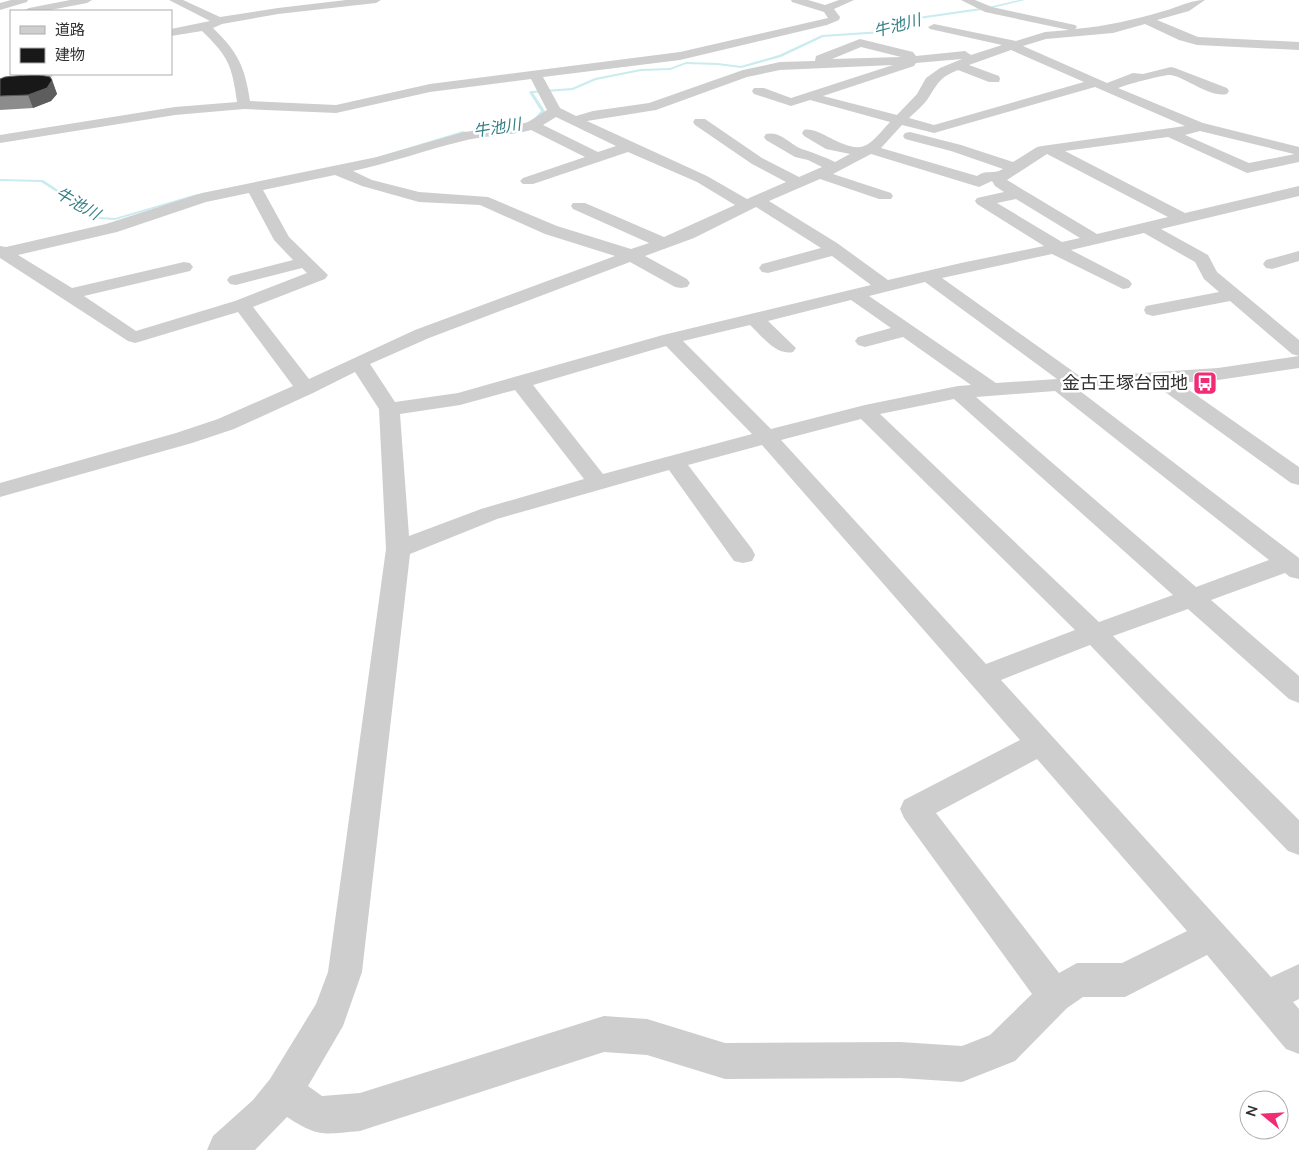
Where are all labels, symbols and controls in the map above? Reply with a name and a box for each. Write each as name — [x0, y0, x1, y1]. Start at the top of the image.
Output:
water label: 牛池川 — [871, 9, 925, 41]
legend — [10, 10, 172, 75]
text: 道路 — [55, 20, 85, 39]
text: 建物 — [55, 45, 85, 64]
water label: 牛池川 — [472, 113, 524, 141]
water label: 牛池川 — [52, 182, 106, 225]
bus stop icon: 金古王塚台団地 — [1192, 370, 1218, 396]
place label: 金古王塚台団地 — [1062, 371, 1188, 394]
north arrow — [1239, 1090, 1289, 1140]
text: N — [1241, 1103, 1262, 1119]

